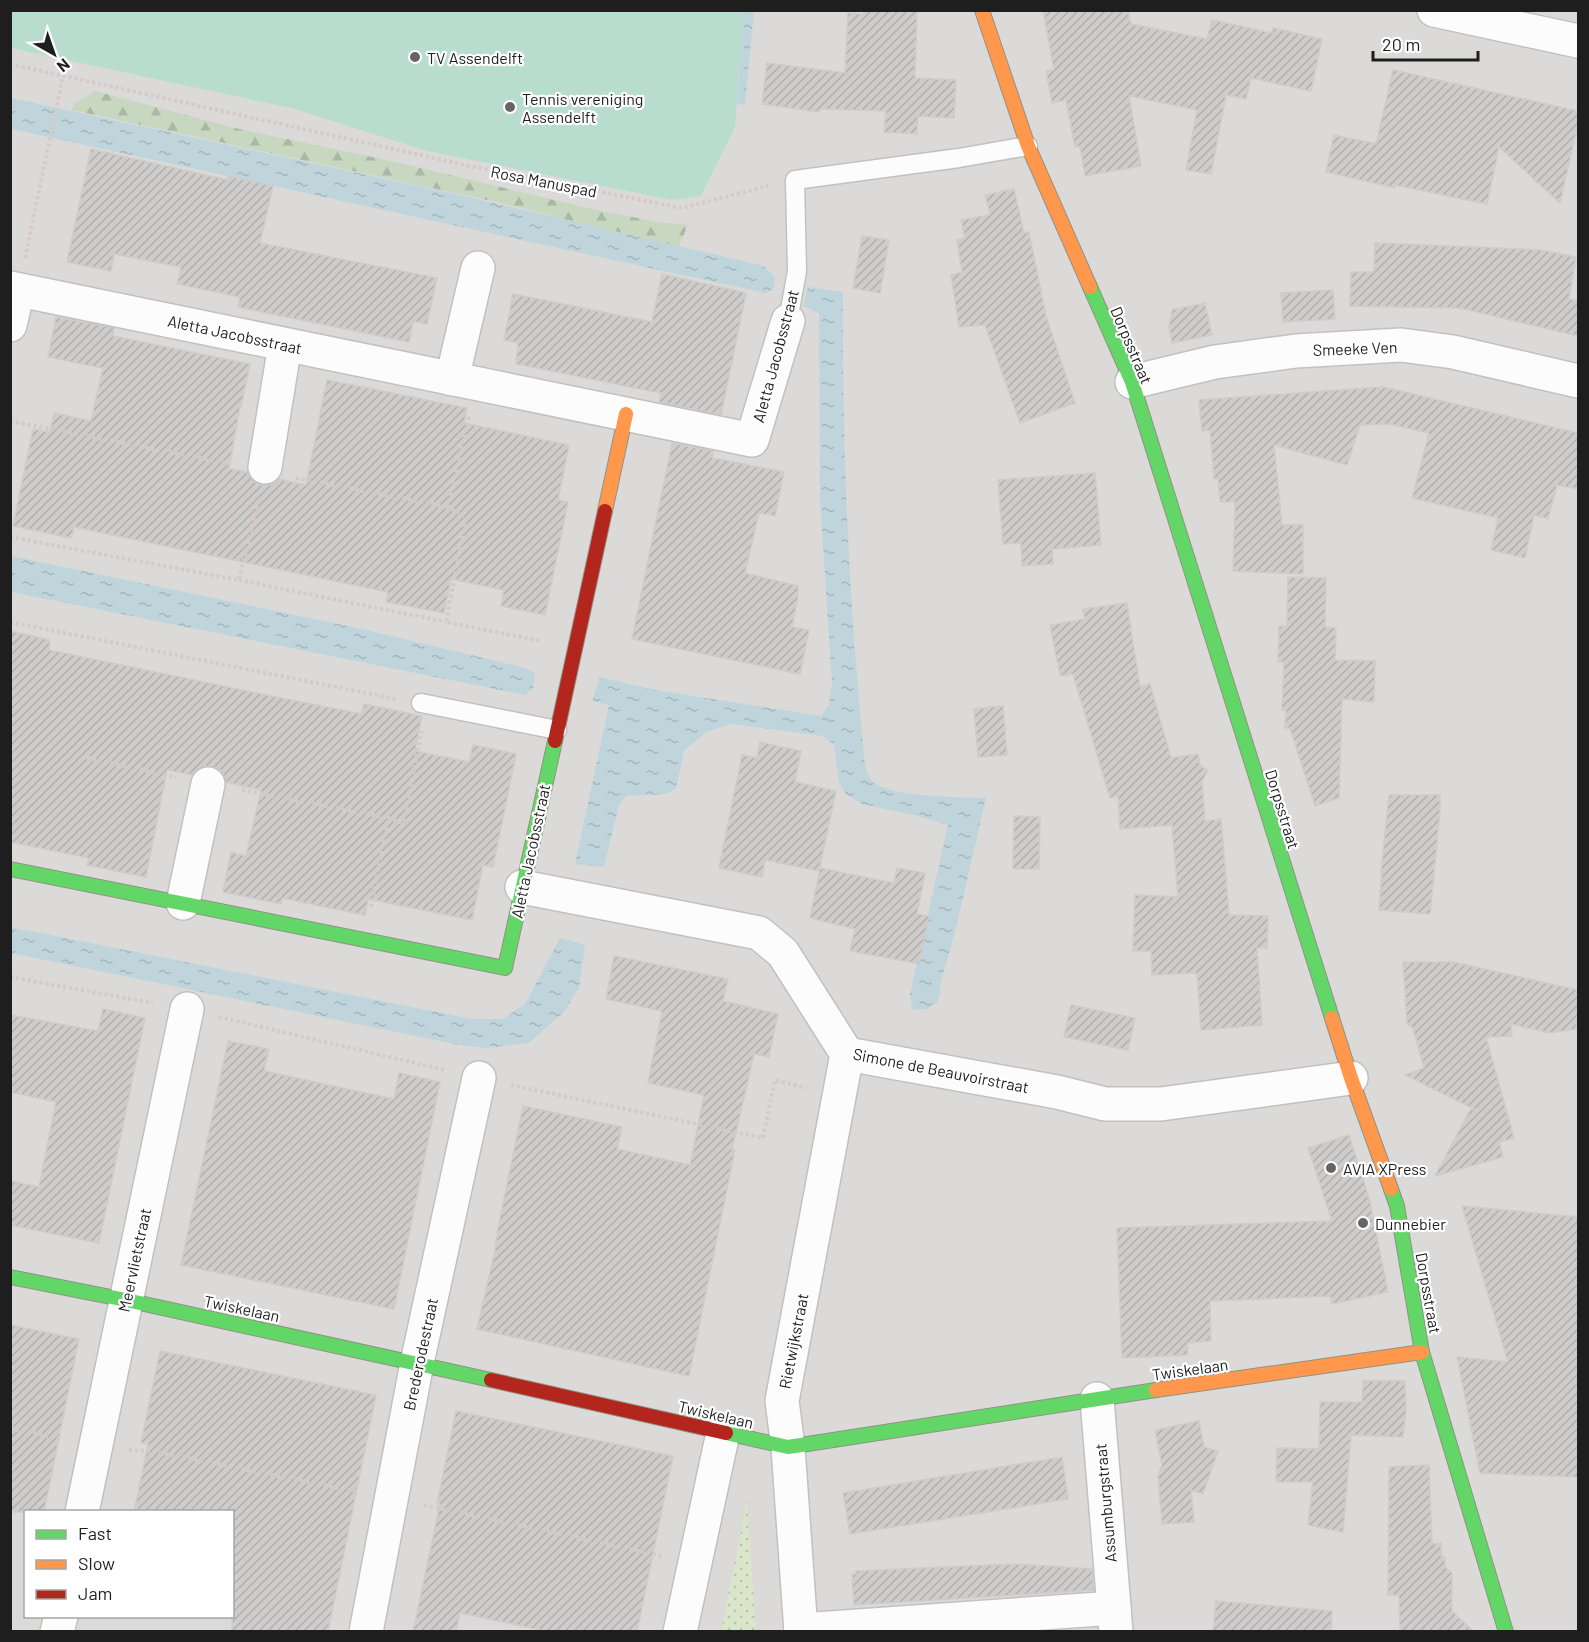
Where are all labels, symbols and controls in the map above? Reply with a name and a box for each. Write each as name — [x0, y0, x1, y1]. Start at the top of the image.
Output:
north arrow — [24, 24, 84, 84]
scale bar — [1373, 24, 1478, 62]
text: 20 m — [1382, 33, 1420, 55]
place label: TV Assendelft — [427, 48, 523, 67]
marker: TV Assendelft — [408, 50, 422, 64]
text: N — [54, 55, 74, 77]
place label: Tennis vereniging Assendelft — [522, 89, 643, 126]
marker: Tennis vereniging Assendelft — [503, 100, 517, 114]
street label: Rosa Manuspad — [489, 161, 599, 201]
street label: Aletta Jacobsstraat — [748, 287, 802, 425]
street label: Dorpsstraat — [1107, 303, 1157, 387]
street label: Aletta Jacobsstraat — [166, 310, 304, 358]
street label: Smeeke Ven — [1312, 337, 1398, 359]
street label: Dorpsstraat — [1262, 767, 1304, 851]
street label: Aletta Jacobsstraat — [506, 782, 554, 920]
street label: Simone de Beauvoirstraat — [852, 1044, 1030, 1096]
place label: AVIA XPress — [1343, 1159, 1427, 1178]
marker: AVIA XPress — [1324, 1161, 1338, 1175]
street label: Meervlietstraat — [114, 1206, 154, 1314]
place label: Dunnebier — [1375, 1214, 1446, 1233]
marker: Dunnebier — [1356, 1216, 1370, 1230]
street label: Dorpsstraat — [1413, 1251, 1445, 1335]
street label: Twiskelaan — [202, 1291, 282, 1325]
street label: Rietwijkstraat — [774, 1292, 812, 1390]
street label: Brederodestraat — [399, 1296, 441, 1412]
street label: Twiskelaan — [1151, 1354, 1229, 1384]
street label: Twiskelaan — [676, 1396, 756, 1432]
street label: Assumburgstraat — [1090, 1443, 1120, 1563]
legend — [24, 1510, 234, 1618]
text: Fast — [78, 1522, 112, 1544]
text: Slow — [78, 1552, 115, 1574]
text: Jam — [78, 1582, 112, 1604]

